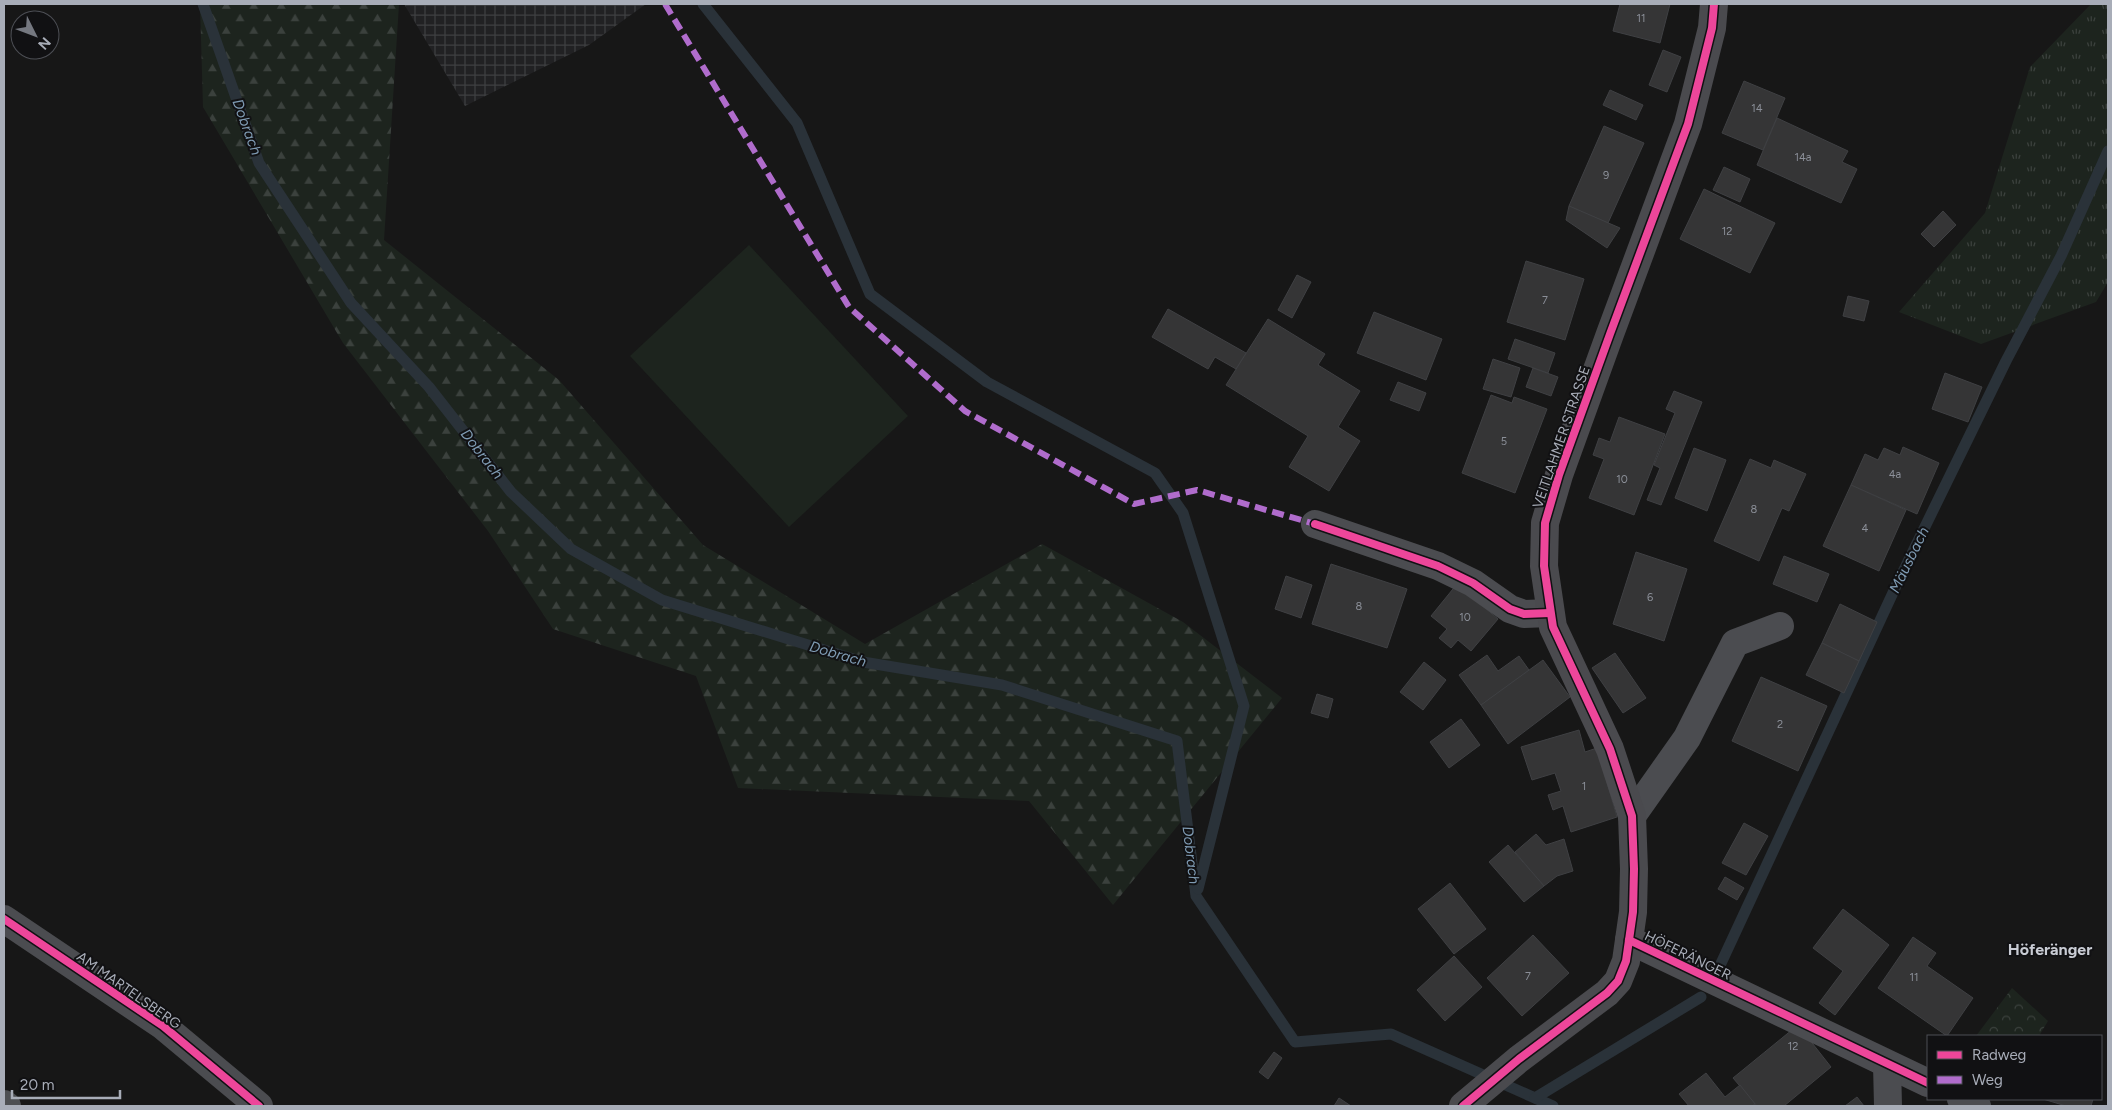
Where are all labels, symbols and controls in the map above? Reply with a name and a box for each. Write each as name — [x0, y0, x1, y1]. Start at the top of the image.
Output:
north arrow — [10, 10, 60, 60]
house number: 11 — [1636, 12, 1646, 25]
text: N — [34, 34, 54, 53]
water label: Dobrach — [229, 97, 265, 157]
house number: 14 — [1751, 102, 1763, 115]
house number: 14a — [1795, 151, 1811, 164]
house number: 9 — [1603, 169, 1609, 182]
house number: 12 — [1722, 225, 1732, 238]
house number: 7 — [1542, 294, 1548, 307]
street label: VEITLAHMER STRASSE — [1529, 364, 1594, 510]
water label: Dobrach — [457, 425, 507, 483]
house number: 5 — [1501, 435, 1507, 448]
house number: 4a — [1889, 468, 1901, 481]
house number: 10 — [1616, 473, 1628, 486]
house number: 8 — [1751, 503, 1758, 516]
house number: 4 — [1862, 522, 1869, 535]
water label: Mäusbach — [1885, 524, 1933, 596]
house number: 6 — [1647, 591, 1653, 604]
house number: 8 — [1356, 600, 1363, 613]
house number: 10 — [1459, 611, 1471, 624]
water label: Dobrach — [808, 637, 868, 671]
house number: 2 — [1777, 718, 1783, 731]
house number: 1 — [1582, 780, 1586, 793]
water label: Dobrach — [1179, 825, 1203, 885]
street label: HÖFERÄNGER — [1642, 927, 1734, 984]
district label: Höferänger — [2008, 940, 2092, 959]
street label: AM MARTELSBERG — [73, 948, 184, 1033]
house number: 7 — [1525, 970, 1531, 983]
house number: 11 — [1909, 971, 1919, 984]
legend — [1927, 1035, 2102, 1100]
house number: 12 — [1788, 1040, 1798, 1053]
text: Radweg — [1972, 1046, 2026, 1064]
scale bar — [12, 1068, 120, 1100]
text: Weg — [1972, 1071, 2003, 1089]
text: 20 m — [20, 1076, 54, 1094]

